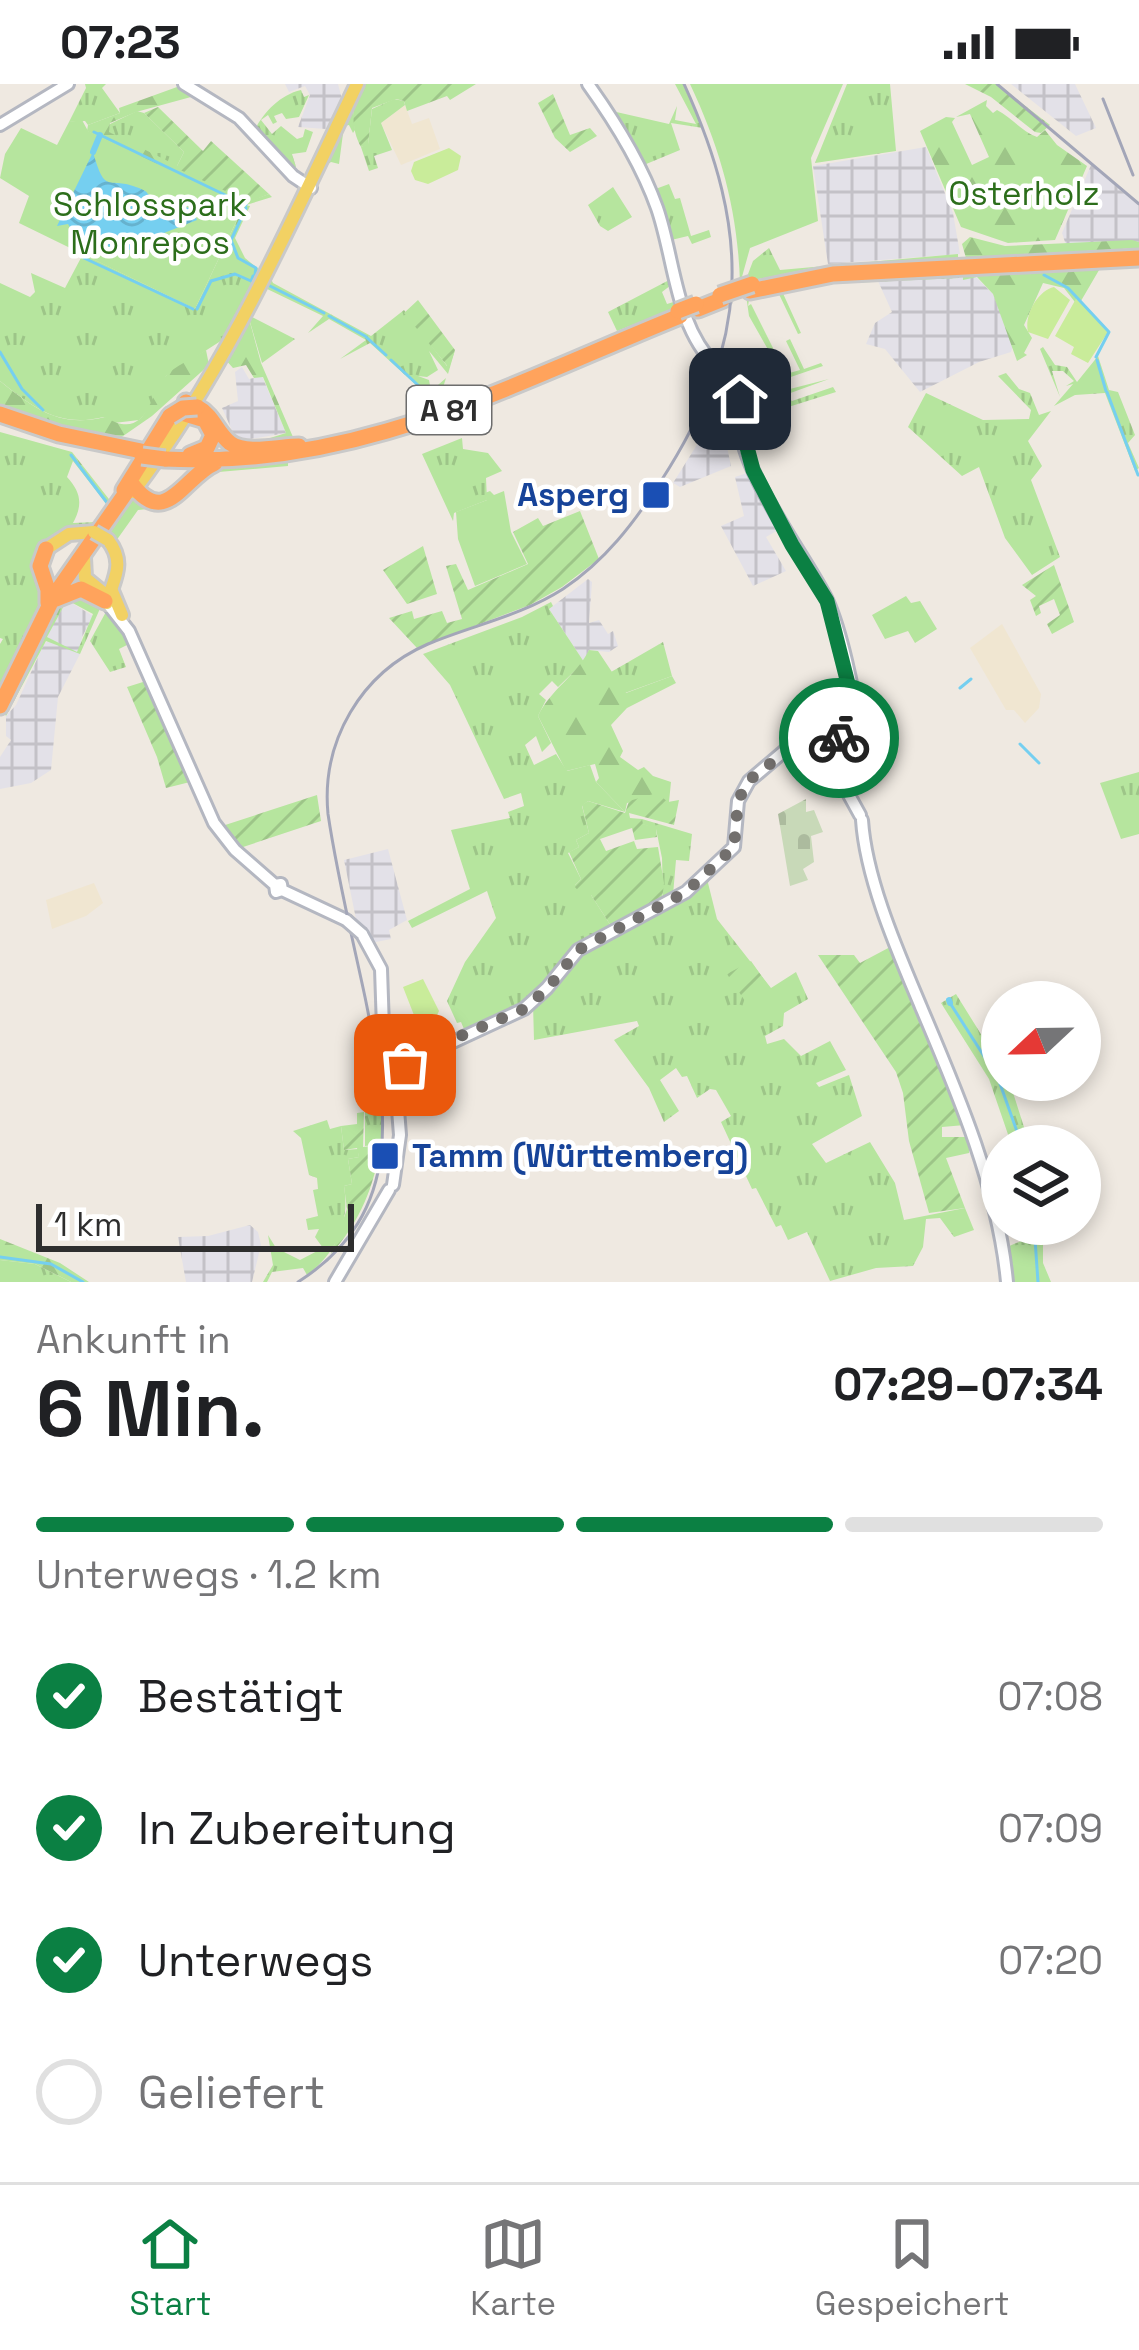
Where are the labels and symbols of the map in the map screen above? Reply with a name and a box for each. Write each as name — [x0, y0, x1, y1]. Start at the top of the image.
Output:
park label: Osterholz — [948, 173, 1100, 215]
park label: Schlosspark Monrepos — [53, 184, 247, 264]
pin — [689, 348, 791, 450]
road number: A 81 — [407, 386, 491, 434]
place label: Asperg — [517, 474, 629, 516]
marker: Asperg — [640, 479, 672, 511]
courier — [779, 678, 899, 798]
north arrow — [981, 981, 1101, 1101]
pin — [354, 1014, 456, 1116]
place label: Tamm (Württemberg) — [412, 1135, 748, 1177]
marker: Tamm (Württemberg) — [369, 1140, 401, 1172]
scale bar — [36, 1198, 354, 1251]

